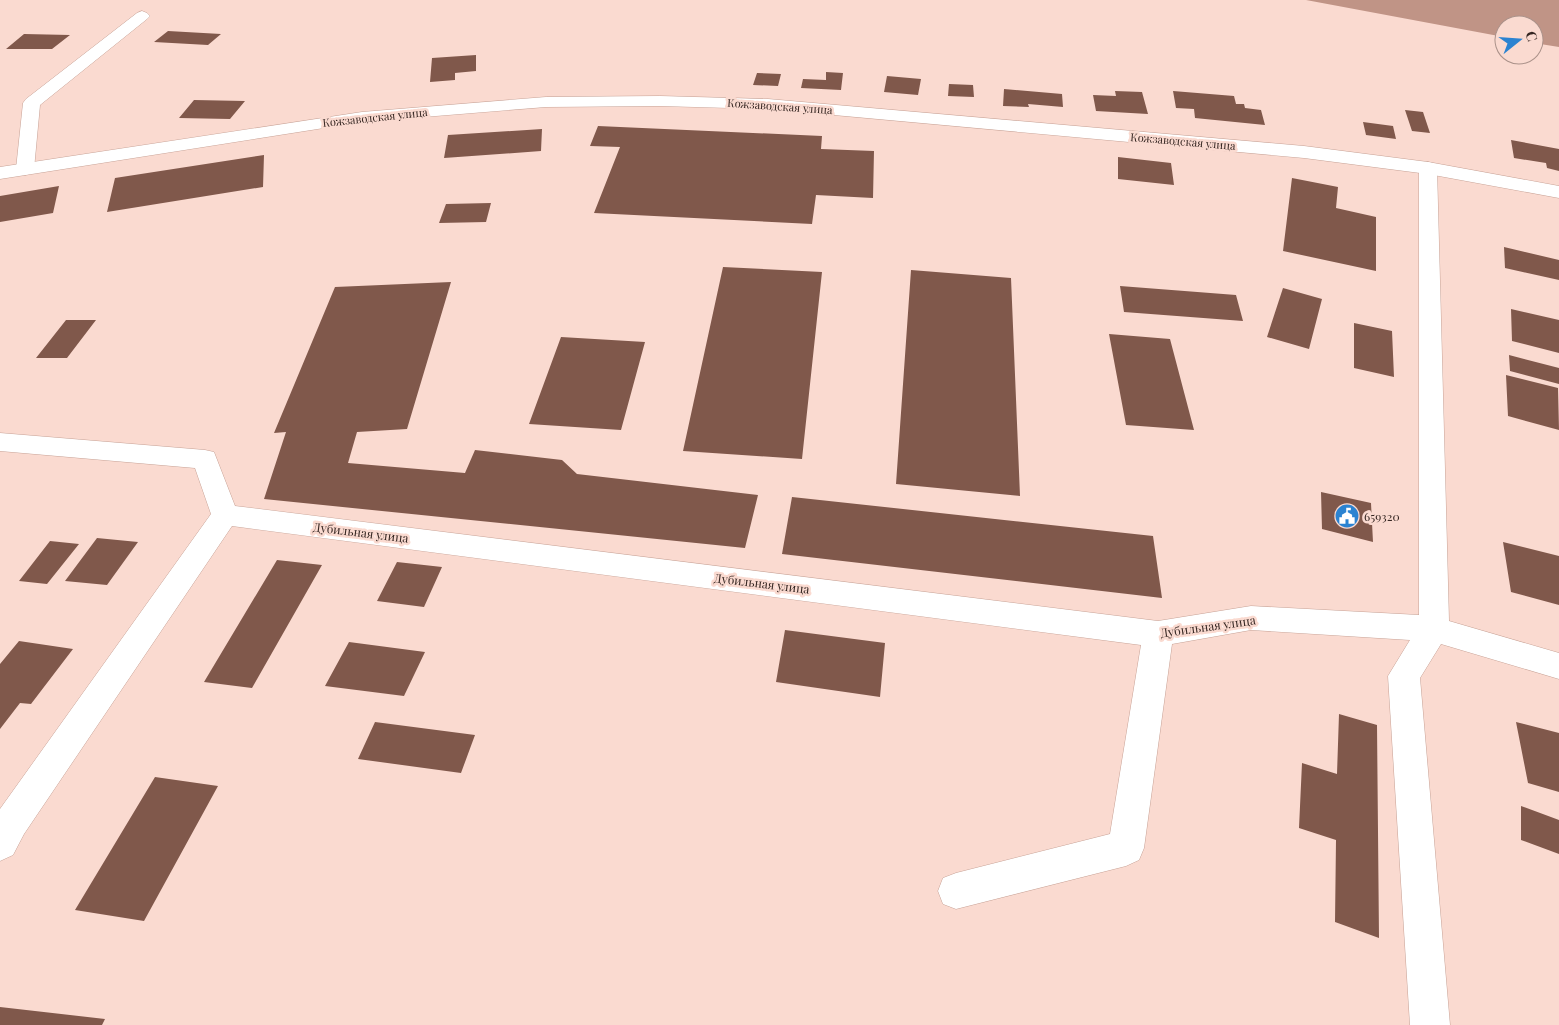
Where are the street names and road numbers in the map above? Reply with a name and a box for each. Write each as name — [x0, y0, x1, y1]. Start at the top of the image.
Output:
street label: Кожзаводская улица — [727, 95, 834, 117]
street label: Кожзаводская улица — [322, 104, 429, 130]
street label: Кожзаводская улица — [1130, 129, 1237, 153]
street label: Дубильная улица — [312, 518, 410, 546]
street label: Дубильная улица — [713, 569, 811, 597]
street label: Дубильная улица — [1159, 611, 1257, 641]

